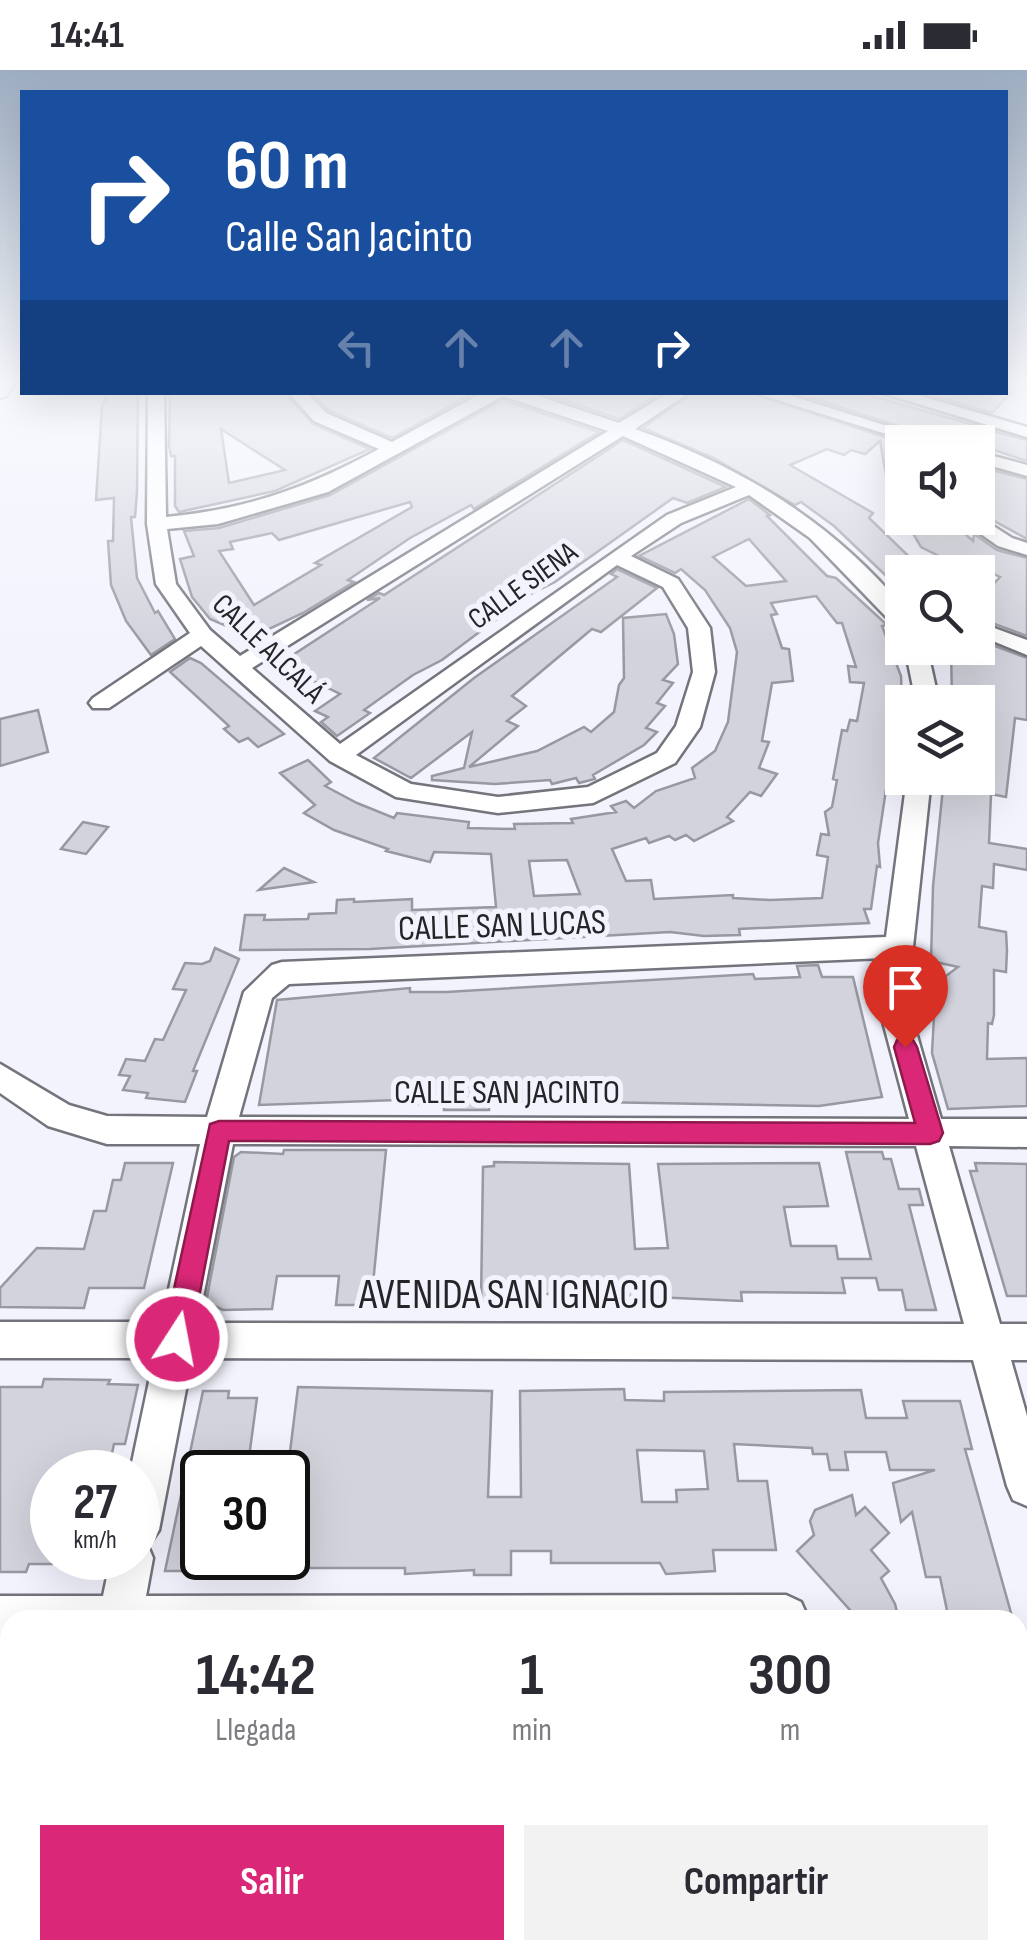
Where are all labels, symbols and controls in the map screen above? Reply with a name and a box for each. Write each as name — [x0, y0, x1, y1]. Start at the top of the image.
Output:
text: 14:41 — [50, 13, 124, 58]
text: 60 m — [225, 125, 349, 209]
icon: right — [60, 130, 190, 260]
text: Calle San Jacinto — [225, 210, 473, 265]
icon: left — [329, 320, 384, 375]
icon: ahead — [434, 320, 489, 375]
icon: ahead — [539, 320, 594, 375]
icon: right — [644, 320, 699, 375]
map controls — [885, 425, 995, 795]
button: sound — [885, 425, 995, 535]
street label: CALLE SIENA — [461, 534, 585, 638]
button: search — [885, 555, 995, 665]
street label: CALLE ALCALÁ — [204, 587, 332, 711]
button: layers — [885, 685, 995, 795]
street label: CALLE SAN LUCAS — [397, 901, 607, 951]
pin — [863, 945, 948, 1048]
icon: arrive — [878, 960, 933, 1015]
street label: CALLE SAN JACINTO — [394, 1071, 620, 1114]
street label: AVENIDA SAN IGNACIO — [358, 1270, 669, 1321]
position arrow — [125, 1287, 229, 1391]
speed limit sign: 30 — [180, 1450, 310, 1580]
text: 27 — [73, 1473, 117, 1533]
text: km/h — [73, 1525, 117, 1556]
text: 14:42 — [196, 1640, 316, 1712]
text: 1 — [520, 1640, 544, 1712]
text: 300 — [748, 1640, 832, 1712]
text: Llegada — [215, 1711, 296, 1750]
text: min — [512, 1711, 552, 1750]
text: m — [780, 1711, 800, 1750]
button: Salir — [40, 1825, 504, 1940]
button: Compartir — [524, 1825, 988, 1940]

